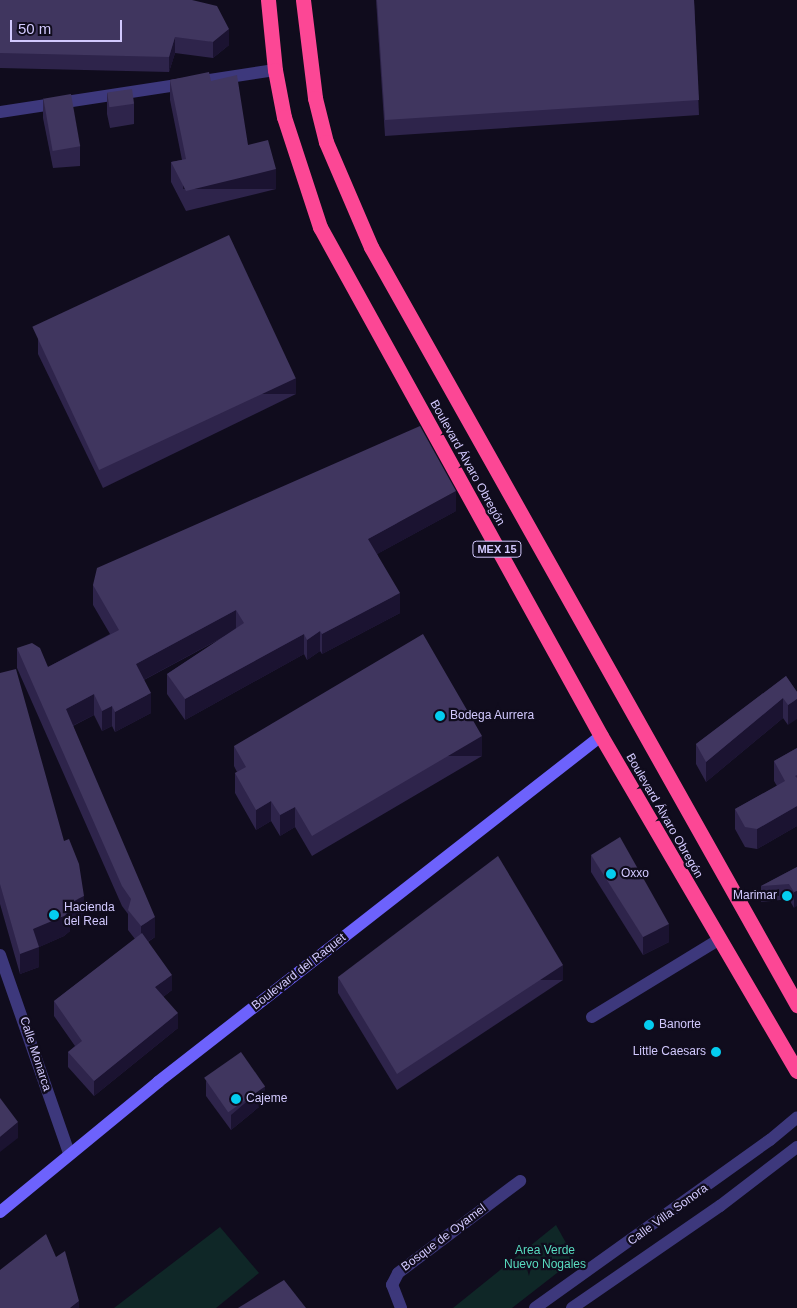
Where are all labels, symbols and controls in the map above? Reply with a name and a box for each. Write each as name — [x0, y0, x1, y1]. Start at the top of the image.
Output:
scale bar — [12, 10, 125, 42]
text: 50 m — [18, 20, 51, 37]
street label: Boulevard Álvaro Obregón — [426, 398, 508, 528]
road number: MEX 15 — [472, 540, 522, 558]
place label: Bodega Aurrera — [450, 709, 535, 723]
marker: Bodega Aurrera — [434, 710, 446, 722]
street label: Boulevard Álvaro Obregón — [622, 751, 706, 881]
place label: Oxxo — [621, 867, 649, 881]
marker: Oxxo — [605, 868, 617, 880]
place label: Marimar — [733, 889, 777, 903]
marker: Marimar — [781, 890, 793, 902]
place label: Hacienda del Real — [64, 901, 115, 929]
marker: Hacienda del Real — [48, 909, 60, 921]
street label: Boulevard del Raquet — [249, 931, 349, 1013]
street label: Calle Monarca — [16, 1015, 54, 1093]
place label: Banorte — [659, 1018, 701, 1032]
marker: Banorte — [643, 1019, 655, 1031]
place label: Little Caesars — [633, 1045, 706, 1059]
marker: Little Caesars — [710, 1046, 722, 1058]
place label: Cajeme — [246, 1092, 287, 1106]
marker: Cajeme — [230, 1093, 242, 1105]
street label: Calle Villa Sonora — [625, 1181, 711, 1249]
street label: Bosque de Oyamel — [399, 1202, 489, 1274]
park label: Area Verde Nuevo Nogales — [504, 1244, 586, 1272]

